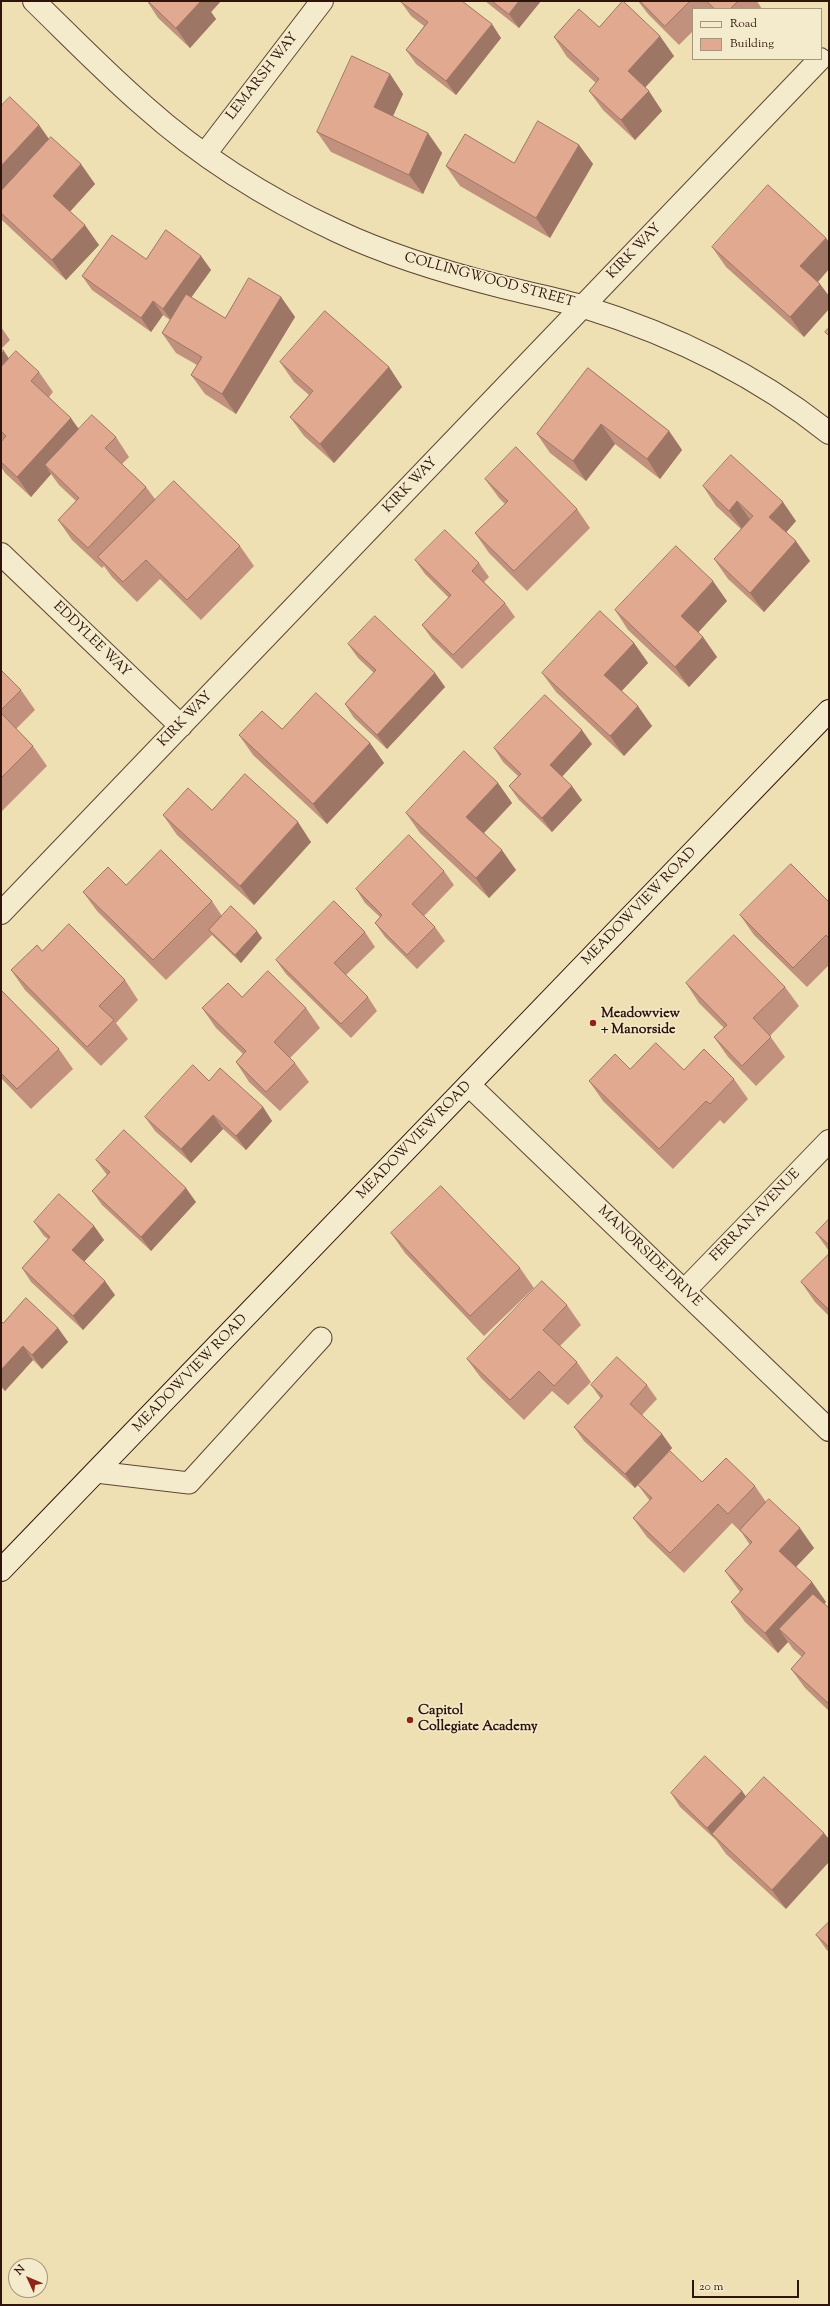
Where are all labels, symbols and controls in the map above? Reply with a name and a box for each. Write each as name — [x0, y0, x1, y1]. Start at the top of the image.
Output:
legend — [692, 8, 822, 60]
text: Road — [730, 15, 757, 33]
street label: LEMARSH WAY — [224, 30, 302, 124]
text: Building — [730, 35, 774, 53]
street label: KIRK WAY — [604, 221, 666, 283]
street label: COLLINGWOOD STREET — [402, 250, 576, 312]
street label: KIRK WAY — [380, 455, 442, 517]
street label: EDDYLEE WAY — [49, 599, 133, 681]
street label: KIRK WAY — [155, 689, 217, 751]
street label: MEADOWVIEW ROAD — [579, 845, 701, 969]
place label: Meadowview + Manorside — [601, 1007, 680, 1040]
marker: Meadowview + Manorside — [588, 1018, 598, 1028]
street label: MEADOWVIEW ROAD — [354, 1079, 476, 1203]
street label: FERRAN AVENUE — [708, 1166, 804, 1266]
street label: MANORSIDE DRIVE — [593, 1203, 705, 1311]
street label: MEADOWVIEW ROAD — [130, 1312, 252, 1436]
place label: Capitol Collegiate Academy — [418, 1704, 538, 1736]
marker: Capitol Collegiate Academy — [405, 1715, 415, 1725]
north arrow — [8, 2258, 48, 2298]
text: N — [11, 2262, 29, 2279]
scale bar — [694, 2272, 801, 2298]
text: 20 m — [699, 2278, 723, 2296]

